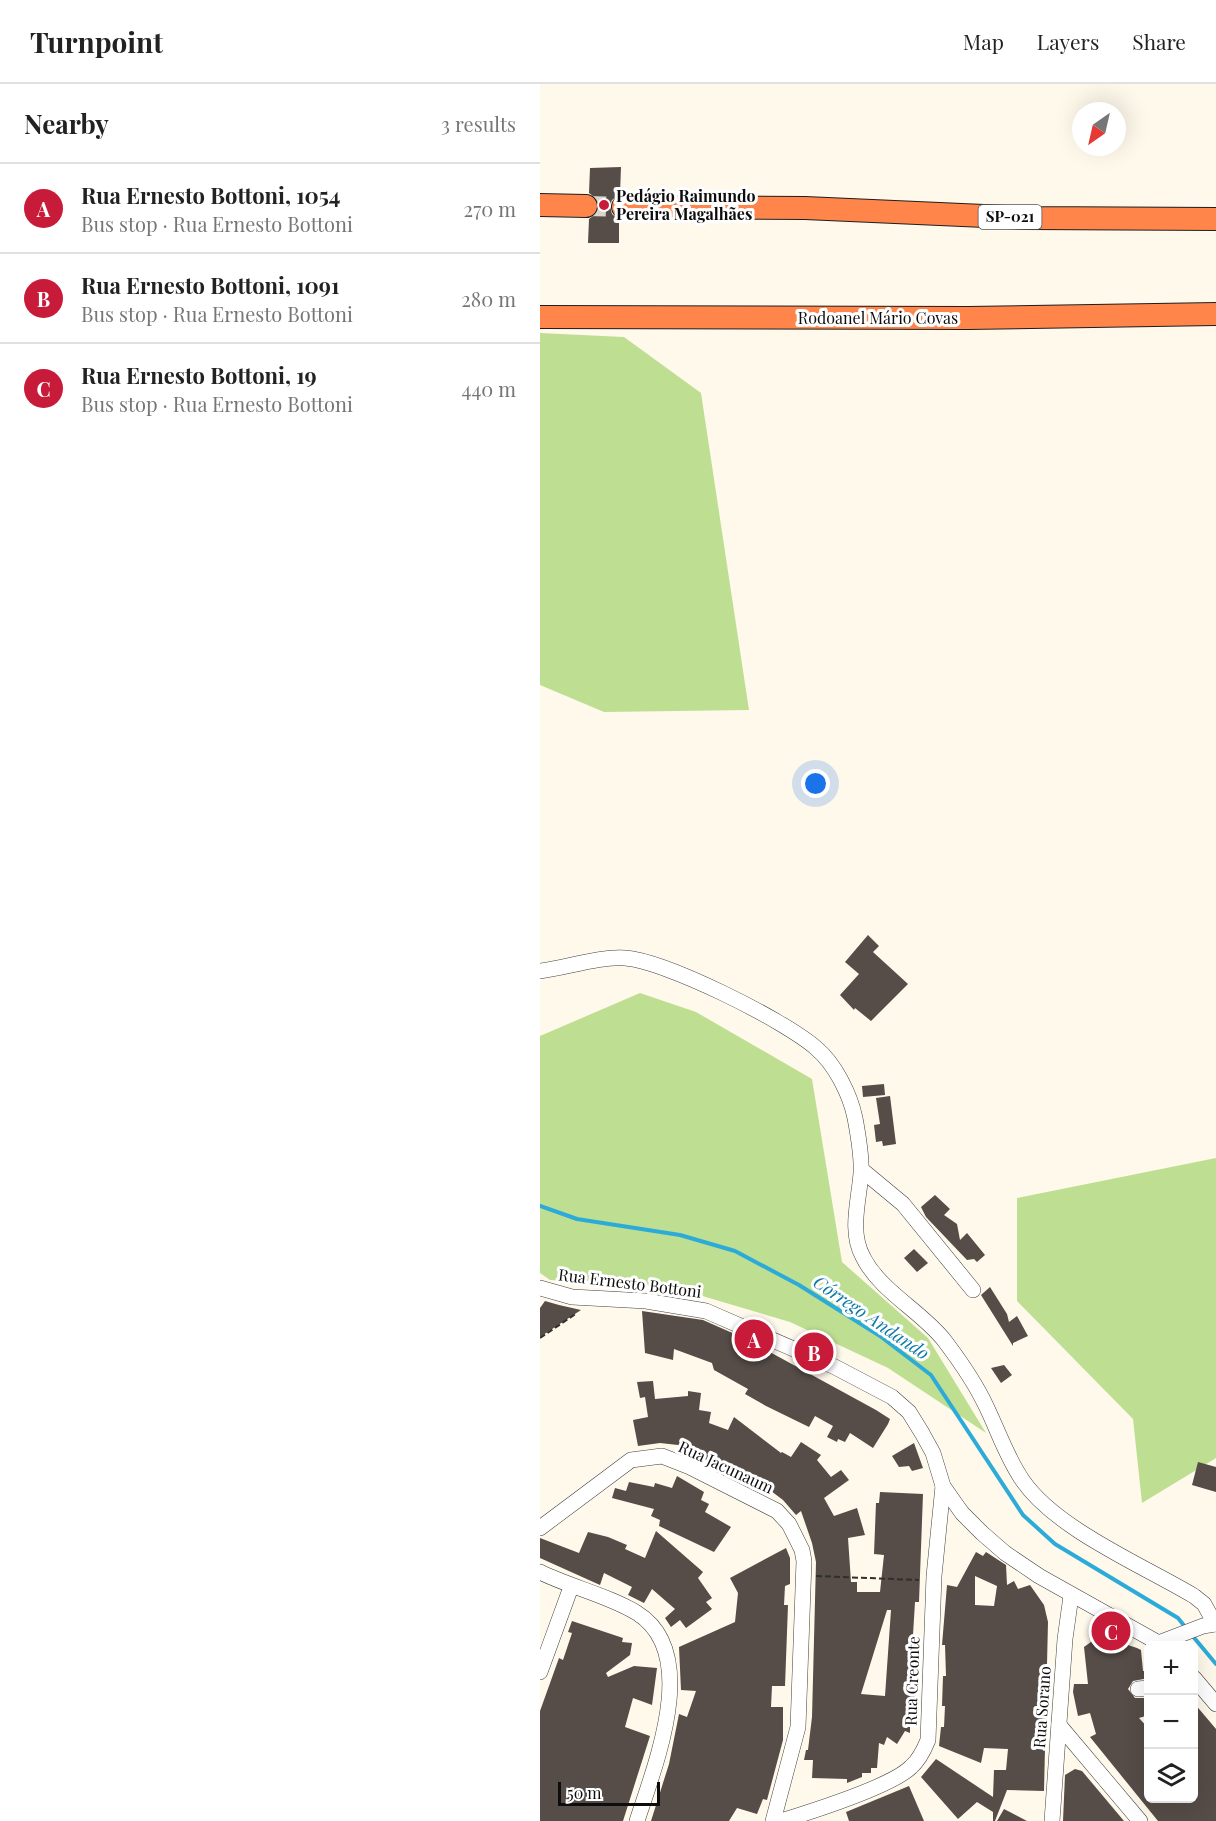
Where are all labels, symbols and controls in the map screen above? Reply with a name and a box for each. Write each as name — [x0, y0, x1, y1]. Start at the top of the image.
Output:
text: Turnpoint — [30, 23, 163, 60]
text: Map — [963, 27, 1004, 55]
text: Layers — [1037, 27, 1099, 55]
text: Share — [1132, 27, 1186, 55]
north arrow — [1072, 102, 1126, 156]
text: Nearby — [24, 106, 109, 141]
text: 3 results — [441, 110, 516, 137]
text: Rua Ernesto Bottoni, 1054 — [81, 180, 340, 210]
place label: Pedágio Raimundo Pereira Magalhães — [616, 185, 756, 224]
text: A — [37, 195, 50, 222]
text: 270 m — [464, 195, 516, 222]
marker: Pedágio Raimundo Pereira Magalhães — [597, 198, 611, 212]
road number: SP-021 — [978, 205, 1042, 229]
text: Bus stop · Rua Ernesto Bottoni — [81, 210, 353, 237]
text: Rua Ernesto Bottoni, 1091 — [81, 270, 339, 300]
text: B — [37, 285, 50, 312]
text: 280 m — [461, 285, 516, 312]
text: Bus stop · Rua Ernesto Bottoni — [81, 300, 353, 327]
street label: Rodoanel Mário Covas — [798, 307, 958, 328]
text: Rua Ernesto Bottoni, 19 — [81, 360, 317, 390]
text: C — [36, 375, 51, 402]
text: 440 m — [462, 375, 516, 402]
text: Bus stop · Rua Ernesto Bottoni — [81, 390, 353, 417]
your location — [801, 769, 830, 798]
street label: Rua Ernesto Bottoni — [557, 1263, 703, 1302]
water label: Córrego Andando — [809, 1270, 934, 1365]
pin: A — [734, 1316, 774, 1362]
pin: B — [794, 1330, 834, 1374]
street label: Rua Jacunaum — [675, 1435, 777, 1498]
pin: C — [1092, 1608, 1130, 1654]
street label: Rua Creonte — [899, 1636, 924, 1726]
map controls — [1144, 1641, 1198, 1803]
button: + — [1144, 1641, 1198, 1695]
street label: Rua Sorano — [1028, 1665, 1055, 1749]
button: − — [1144, 1695, 1198, 1749]
button: layers — [1144, 1749, 1198, 1803]
scale bar — [558, 1779, 660, 1806]
text: 50 m — [567, 1782, 601, 1803]

